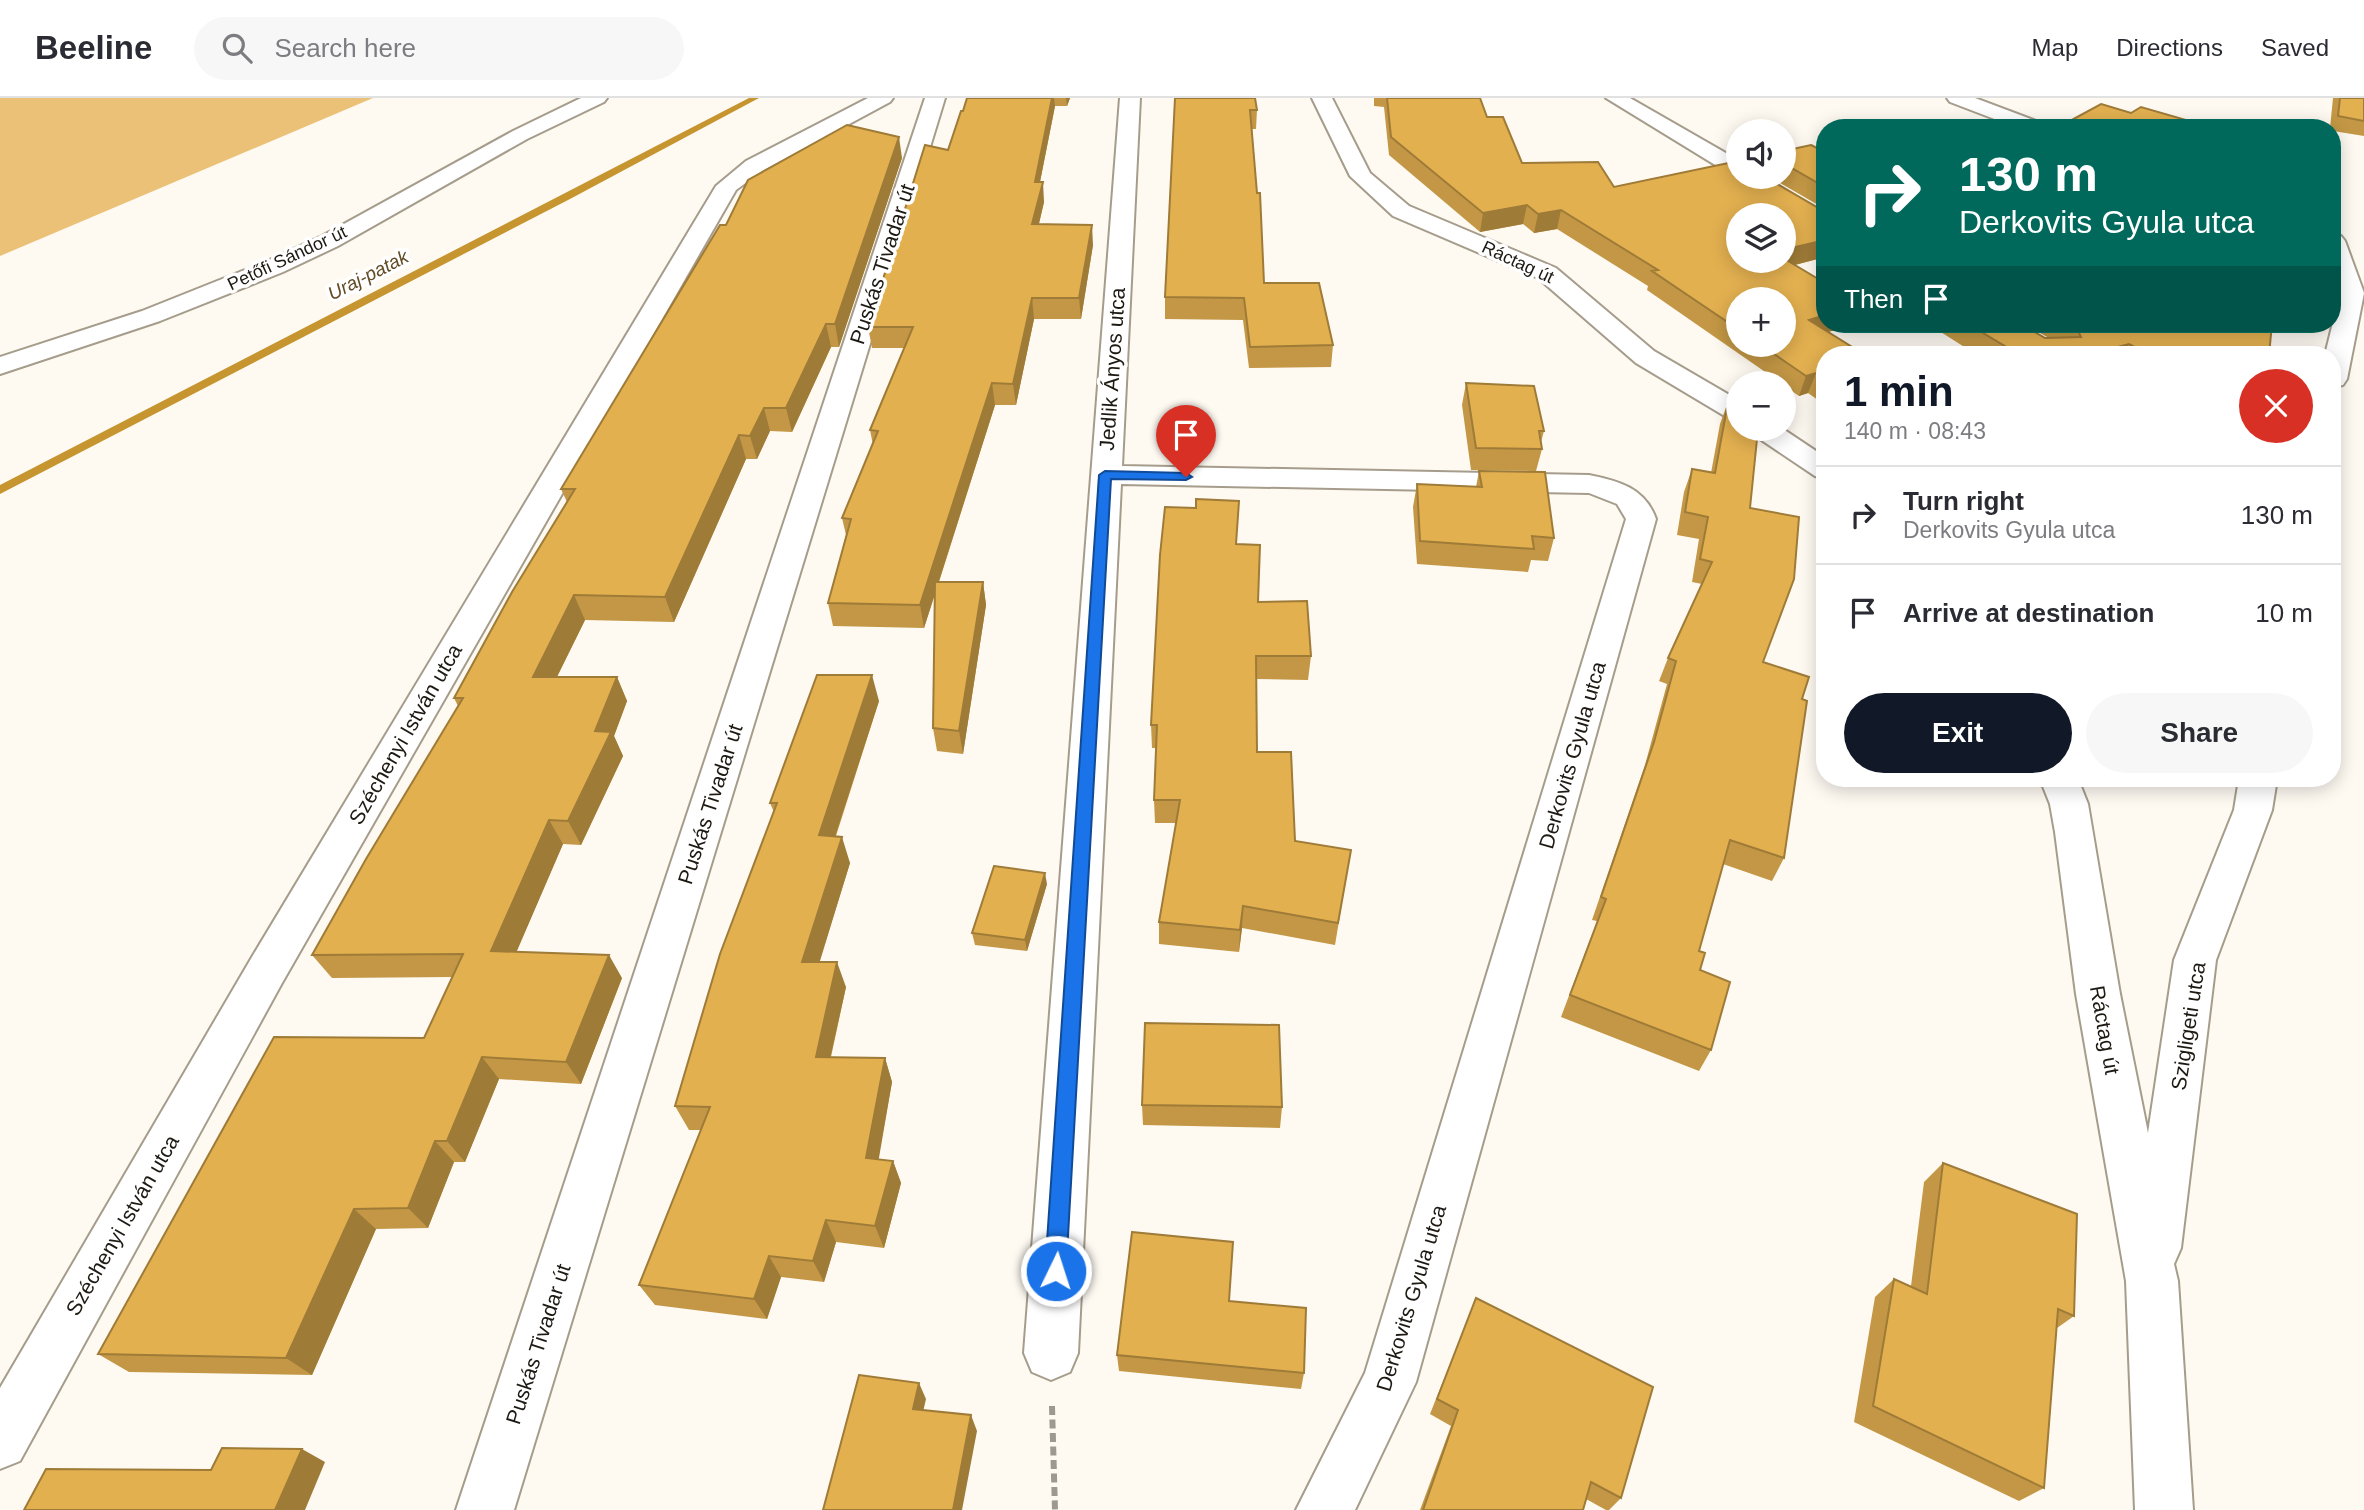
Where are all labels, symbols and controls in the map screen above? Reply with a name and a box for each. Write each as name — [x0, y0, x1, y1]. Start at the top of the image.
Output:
search box — [194, 17, 684, 80]
text: Beeline — [35, 29, 152, 66]
icon: search — [218, 29, 256, 67]
text: Search here — [274, 33, 416, 63]
text: Map — [2032, 34, 2078, 61]
text: Directions — [2116, 34, 2223, 61]
text: Saved — [2261, 34, 2329, 61]
map controls — [1726, 119, 1796, 441]
button: sound — [1726, 119, 1796, 189]
icon: right — [1844, 147, 1935, 238]
text: 130 m — [1959, 147, 2098, 201]
street label: Puskás Tivadar út — [845, 181, 919, 347]
button: layers — [1726, 203, 1796, 273]
text: Derkovits Gyula utca — [1959, 204, 2254, 240]
street label: Petőfi Sándor út — [224, 222, 350, 294]
street label: Ráctag út — [1479, 237, 1557, 287]
water label: Uraj-patak — [324, 245, 413, 304]
icon: arrive — [1917, 280, 1955, 318]
text: Then — [1844, 284, 1903, 314]
street label: Jedlik Ányos utca — [1095, 286, 1129, 451]
button: + — [1726, 287, 1796, 357]
text: 1 min — [1844, 368, 1954, 415]
button: close — [2239, 369, 2313, 443]
button: − — [1726, 371, 1796, 441]
pin — [1156, 405, 1216, 477]
icon: arrive — [1167, 416, 1205, 454]
text: 140 m · 08:43 — [1844, 418, 1986, 444]
text: Turn right — [1903, 486, 2024, 516]
icon: right — [1844, 496, 1882, 534]
text: 130 m — [2241, 500, 2313, 530]
text: Derkovits Gyula utca — [1903, 517, 2115, 543]
icon: arrive — [1844, 594, 1882, 632]
text: Arrive at destination — [1903, 598, 2154, 628]
text: 10 m — [2255, 598, 2313, 628]
street label: Széchenyi István utca — [344, 640, 466, 828]
street label: Derkovits Gyula utca — [1534, 658, 1610, 851]
button: Exit — [1844, 693, 2072, 773]
button: Share — [2086, 693, 2313, 773]
street label: Puskás Tivadar út — [673, 721, 747, 887]
street label: Szigligeti utca — [2167, 960, 2210, 1092]
street label: Ráctag út — [2086, 984, 2124, 1076]
street label: Széchenyi István utca — [61, 1131, 183, 1319]
street label: Derkovits Gyula utca — [1372, 1202, 1450, 1394]
position arrow — [1019, 1234, 1093, 1308]
street label: Puskás Tivadar út — [501, 1261, 575, 1427]

